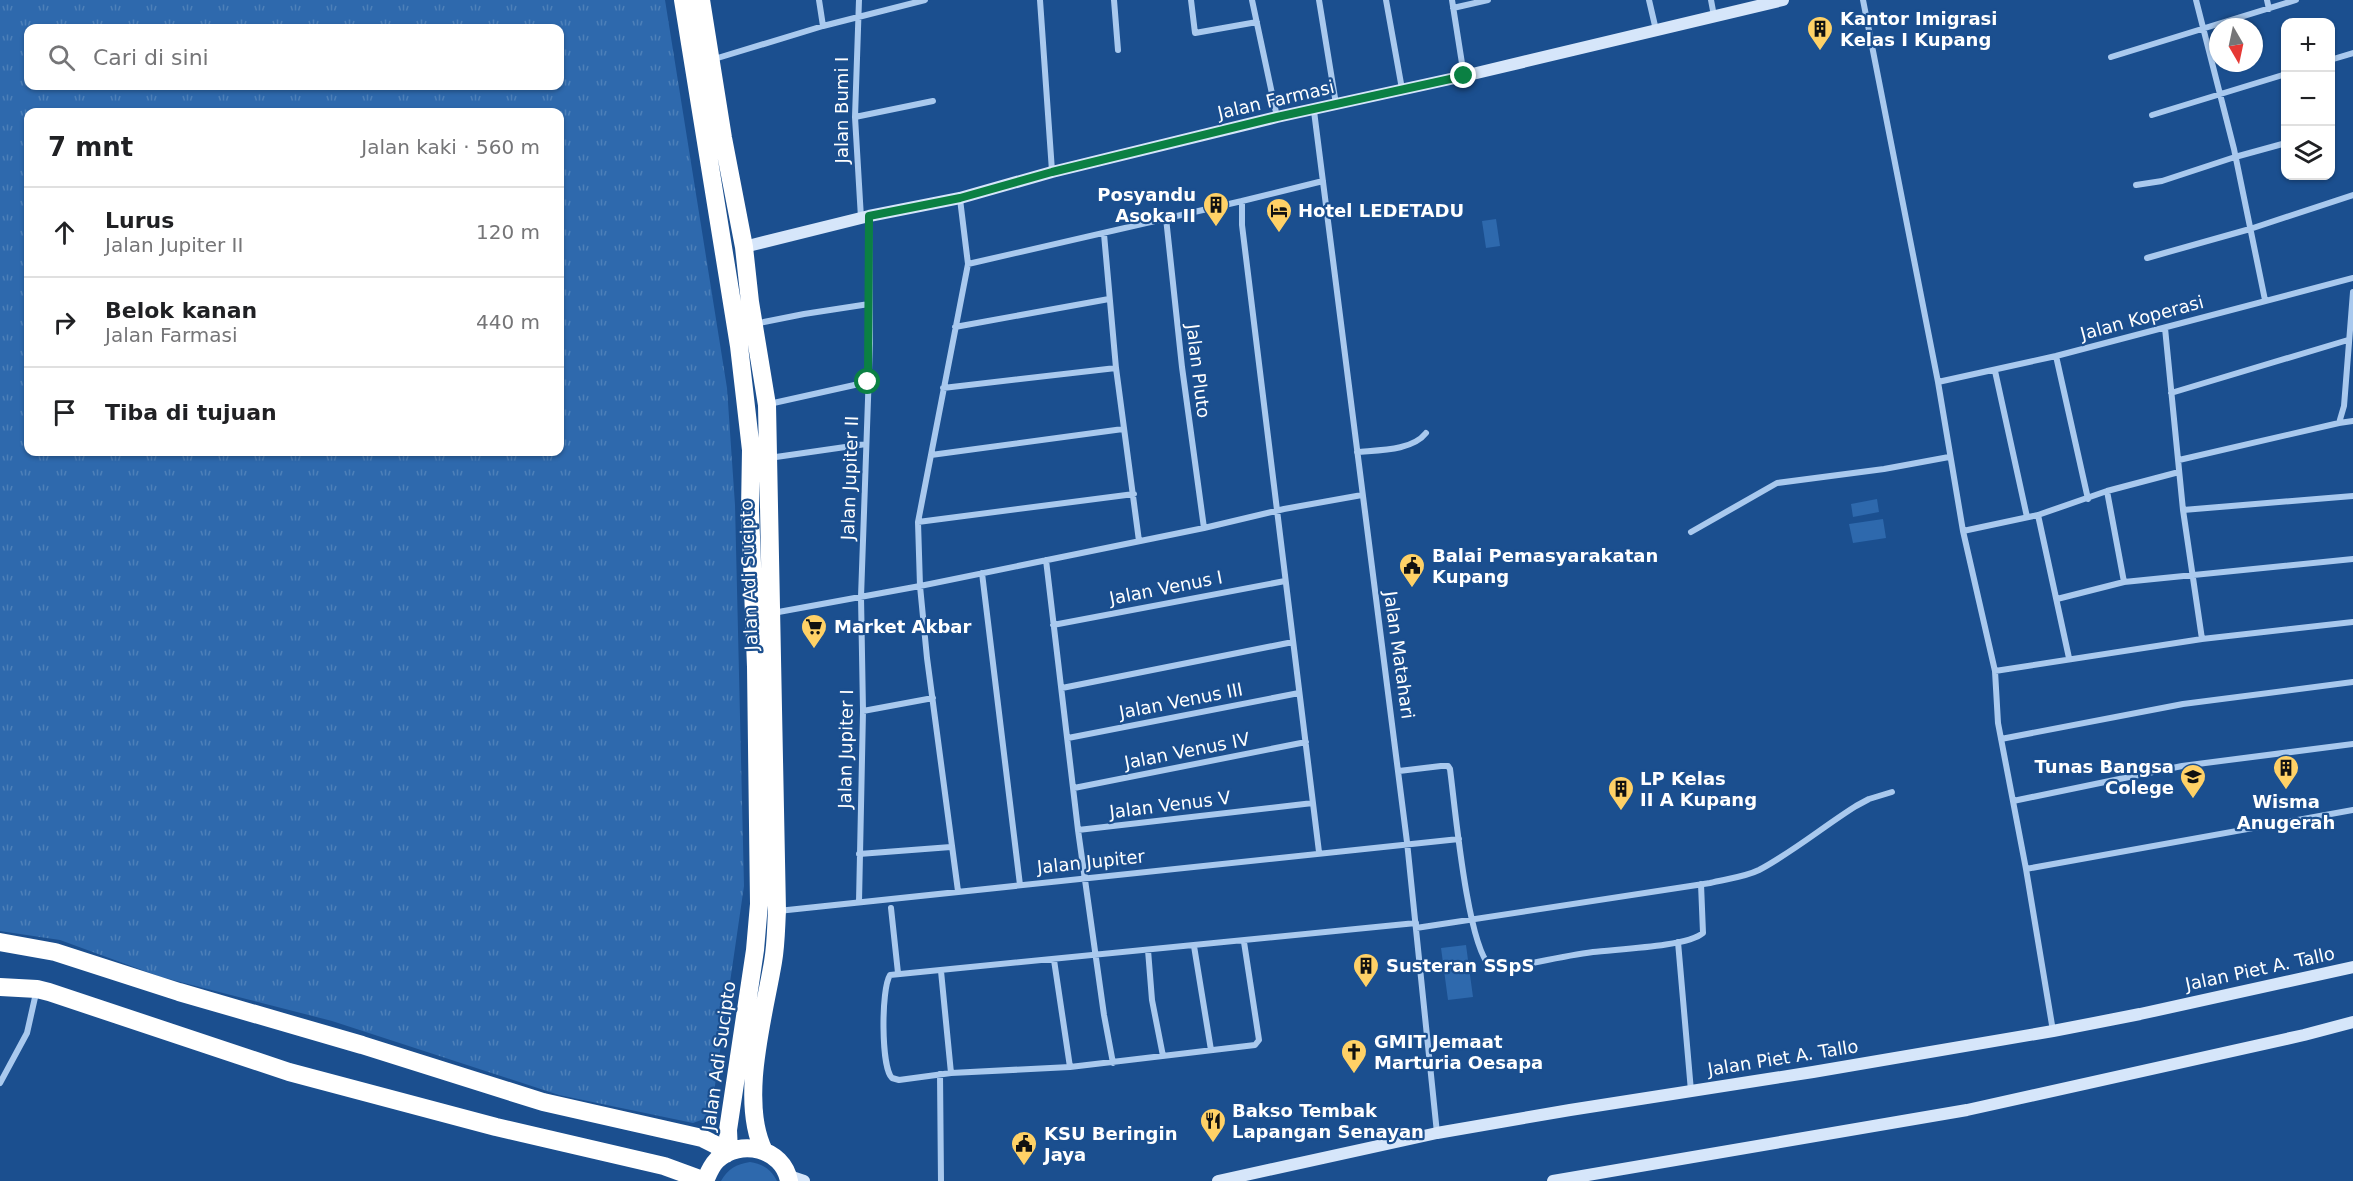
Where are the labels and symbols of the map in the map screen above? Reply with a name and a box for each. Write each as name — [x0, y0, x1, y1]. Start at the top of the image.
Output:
place label: Kantor Imigrasi Kelas I Kupang — [1840, 8, 1997, 50]
building icon: Kantor Imigrasi Kelas I Kupang — [1805, 14, 1835, 52]
north arrow — [2209, 18, 2263, 72]
street label: Jalan Bumi I — [831, 57, 852, 164]
route end — [1450, 62, 1476, 88]
street label: Jalan Farmasi — [1214, 76, 1336, 123]
place label: Posyandu Asoka II — [1097, 184, 1196, 226]
building icon: Posyandu Asoka II — [1201, 190, 1231, 228]
hotel icon: Hotel LEDETADU — [1264, 196, 1294, 234]
place label: Hotel LEDETADU — [1298, 200, 1464, 221]
street label: Jalan Koperasi — [2077, 291, 2206, 344]
street label: Jalan Pluto — [1182, 322, 1215, 419]
route start — [854, 368, 880, 394]
street label: Jalan Jupiter II — [837, 415, 862, 542]
street label: Jalan Adi Sucipto — [735, 499, 762, 652]
place label: Balai Pemasyarakatan Kupang — [1432, 545, 1658, 587]
public building icon: Balai Pemasyarakatan Kupang — [1397, 551, 1427, 589]
street label: Jalan Venus I — [1107, 566, 1224, 609]
street label: Jalan Matahari — [1380, 589, 1419, 720]
supermarket icon: Market Akbar — [799, 612, 829, 650]
place label: Market Akbar — [834, 616, 971, 637]
street label: Jalan Venus III — [1116, 678, 1244, 723]
street label: Jalan Jupiter I — [834, 689, 857, 810]
street label: Jalan Venus IV — [1122, 728, 1252, 773]
building icon: Wisma Anugerah — [2271, 753, 2301, 791]
place label: Tunas Bangsa Colege — [2035, 756, 2174, 798]
school or university icon: Tunas Bangsa Colege — [2178, 762, 2208, 800]
place label: LP Kelas II A Kupang — [1640, 768, 1757, 810]
building icon: LP Kelas II A Kupang — [1606, 774, 1636, 812]
street label: Jalan Venus V — [1107, 787, 1232, 822]
place label: Wisma Anugerah — [2237, 791, 2335, 833]
street label: Jalan Jupiter — [1035, 845, 1146, 878]
street label: Jalan Piet A. Tallo — [2182, 942, 2337, 995]
building icon: Susteran SSpS — [1351, 951, 1381, 989]
place label: Susteran SSpS — [1386, 955, 1534, 976]
street label: Jalan Adi Sucipto — [697, 980, 739, 1133]
place label: GMIT Jemaat Marturia Oesapa — [1374, 1031, 1543, 1073]
street label: Jalan Piet A. Tallo — [1705, 1035, 1860, 1080]
church icon: GMIT Jemaat Marturia Oesapa — [1339, 1037, 1369, 1075]
place label: Bakso Tembak Lapangan Senayan — [1232, 1100, 1424, 1142]
restaurant icon: Bakso Tembak Lapangan Senayan — [1198, 1106, 1228, 1144]
place label: KSU Beringin Jaya — [1042, 1123, 1177, 1165]
public building icon: KSU Beringin Jaya — [1009, 1129, 1039, 1167]

